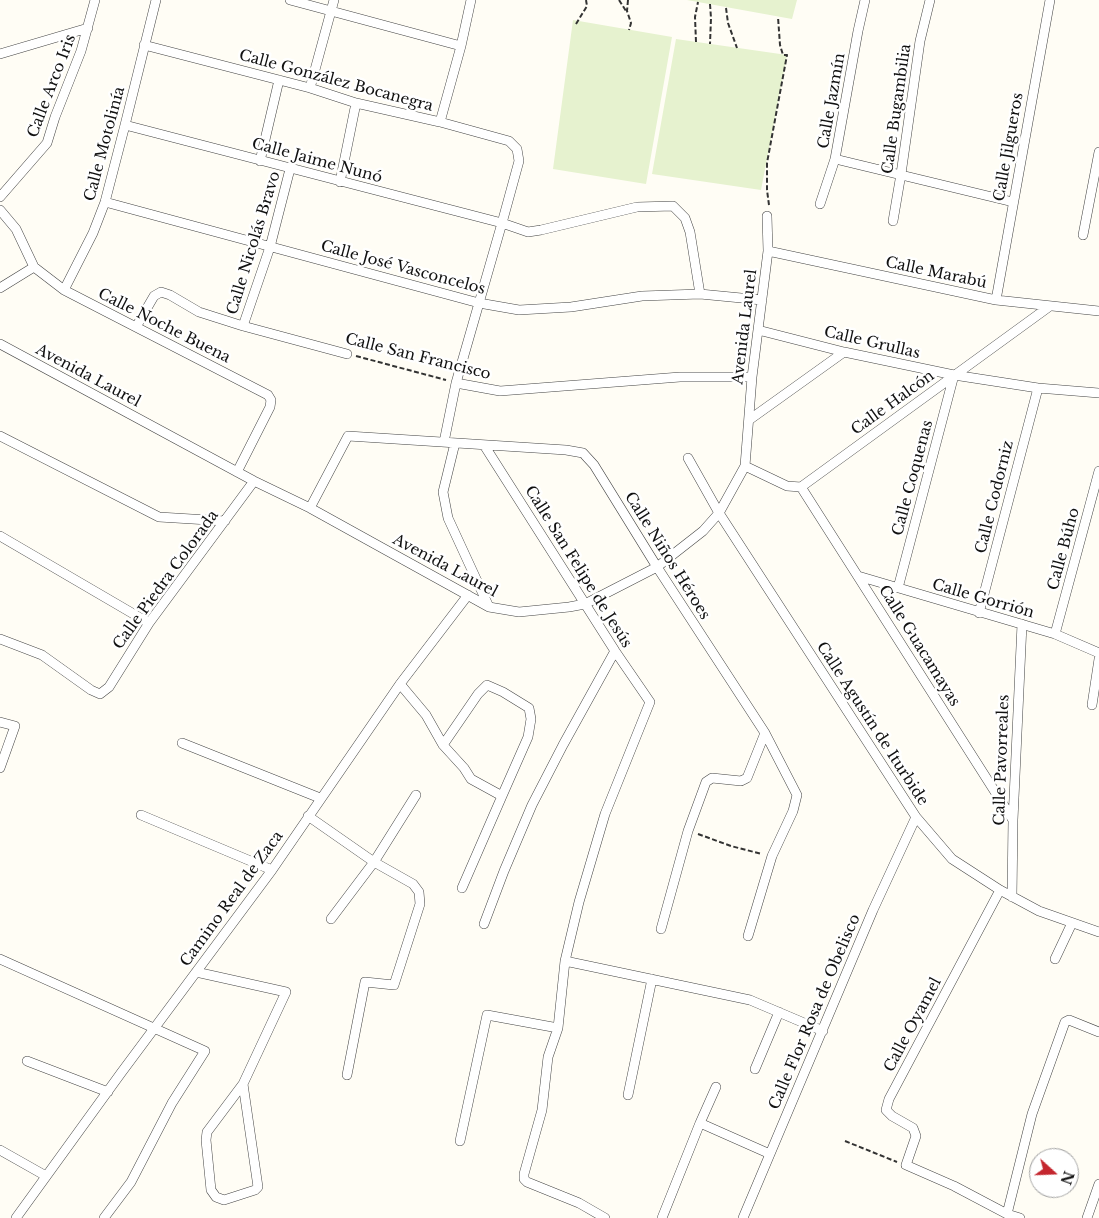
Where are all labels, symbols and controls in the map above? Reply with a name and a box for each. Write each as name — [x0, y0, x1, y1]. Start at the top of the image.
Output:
street label: Calle Arco Iris — [24, 32, 80, 140]
street label: Calle Bugambilia — [879, 43, 915, 175]
street label: Calle González Bocanegra — [237, 46, 435, 116]
street label: Calle Jazmín — [815, 52, 849, 150]
street label: Calle Motolinía — [81, 85, 129, 203]
street label: Calle Jilgueros — [991, 91, 1027, 203]
street label: Calle Jaime Nunó — [250, 135, 384, 187]
street label: Calle Nicolás Bravo — [224, 169, 284, 317]
street label: Calle José Vasconcelos — [319, 237, 487, 299]
street label: Calle Marabú — [884, 253, 988, 293]
street label: Avenida Laurel — [729, 268, 761, 386]
street label: Calle Noche Buena — [95, 285, 233, 367]
street label: Calle Grullas — [822, 323, 922, 363]
street label: Calle San Francisco — [343, 330, 493, 384]
street label: Avenida Laurel — [33, 341, 143, 411]
street label: Calle Halcón — [848, 367, 938, 439]
street label: Calle Coquenas — [889, 418, 937, 538]
street label: Calle Codorniz — [972, 439, 1018, 555]
street label: Calle San Felipe de Jesús — [521, 483, 635, 651]
street label: Calle Niños Héroes — [620, 489, 714, 623]
street label: Calle Búho — [1044, 506, 1084, 592]
street label: Calle Piedra Colorada — [110, 507, 222, 653]
street label: Avenida Laurel — [390, 531, 500, 601]
street label: Calle Gorrión — [930, 576, 1036, 622]
street label: Calle Guacamayas — [874, 582, 964, 710]
street label: Calle Agustín de Iturbide — [812, 639, 932, 809]
street label: Calle Pavorreales — [991, 694, 1013, 826]
street label: Camino Real de Zaca — [177, 828, 287, 970]
street label: Calle Flor Rosa de Obelisco — [766, 912, 864, 1112]
street label: Calle Oyamel — [881, 975, 945, 1075]
north arrow — [1029, 1148, 1079, 1198]
text: N — [1056, 1169, 1078, 1187]

